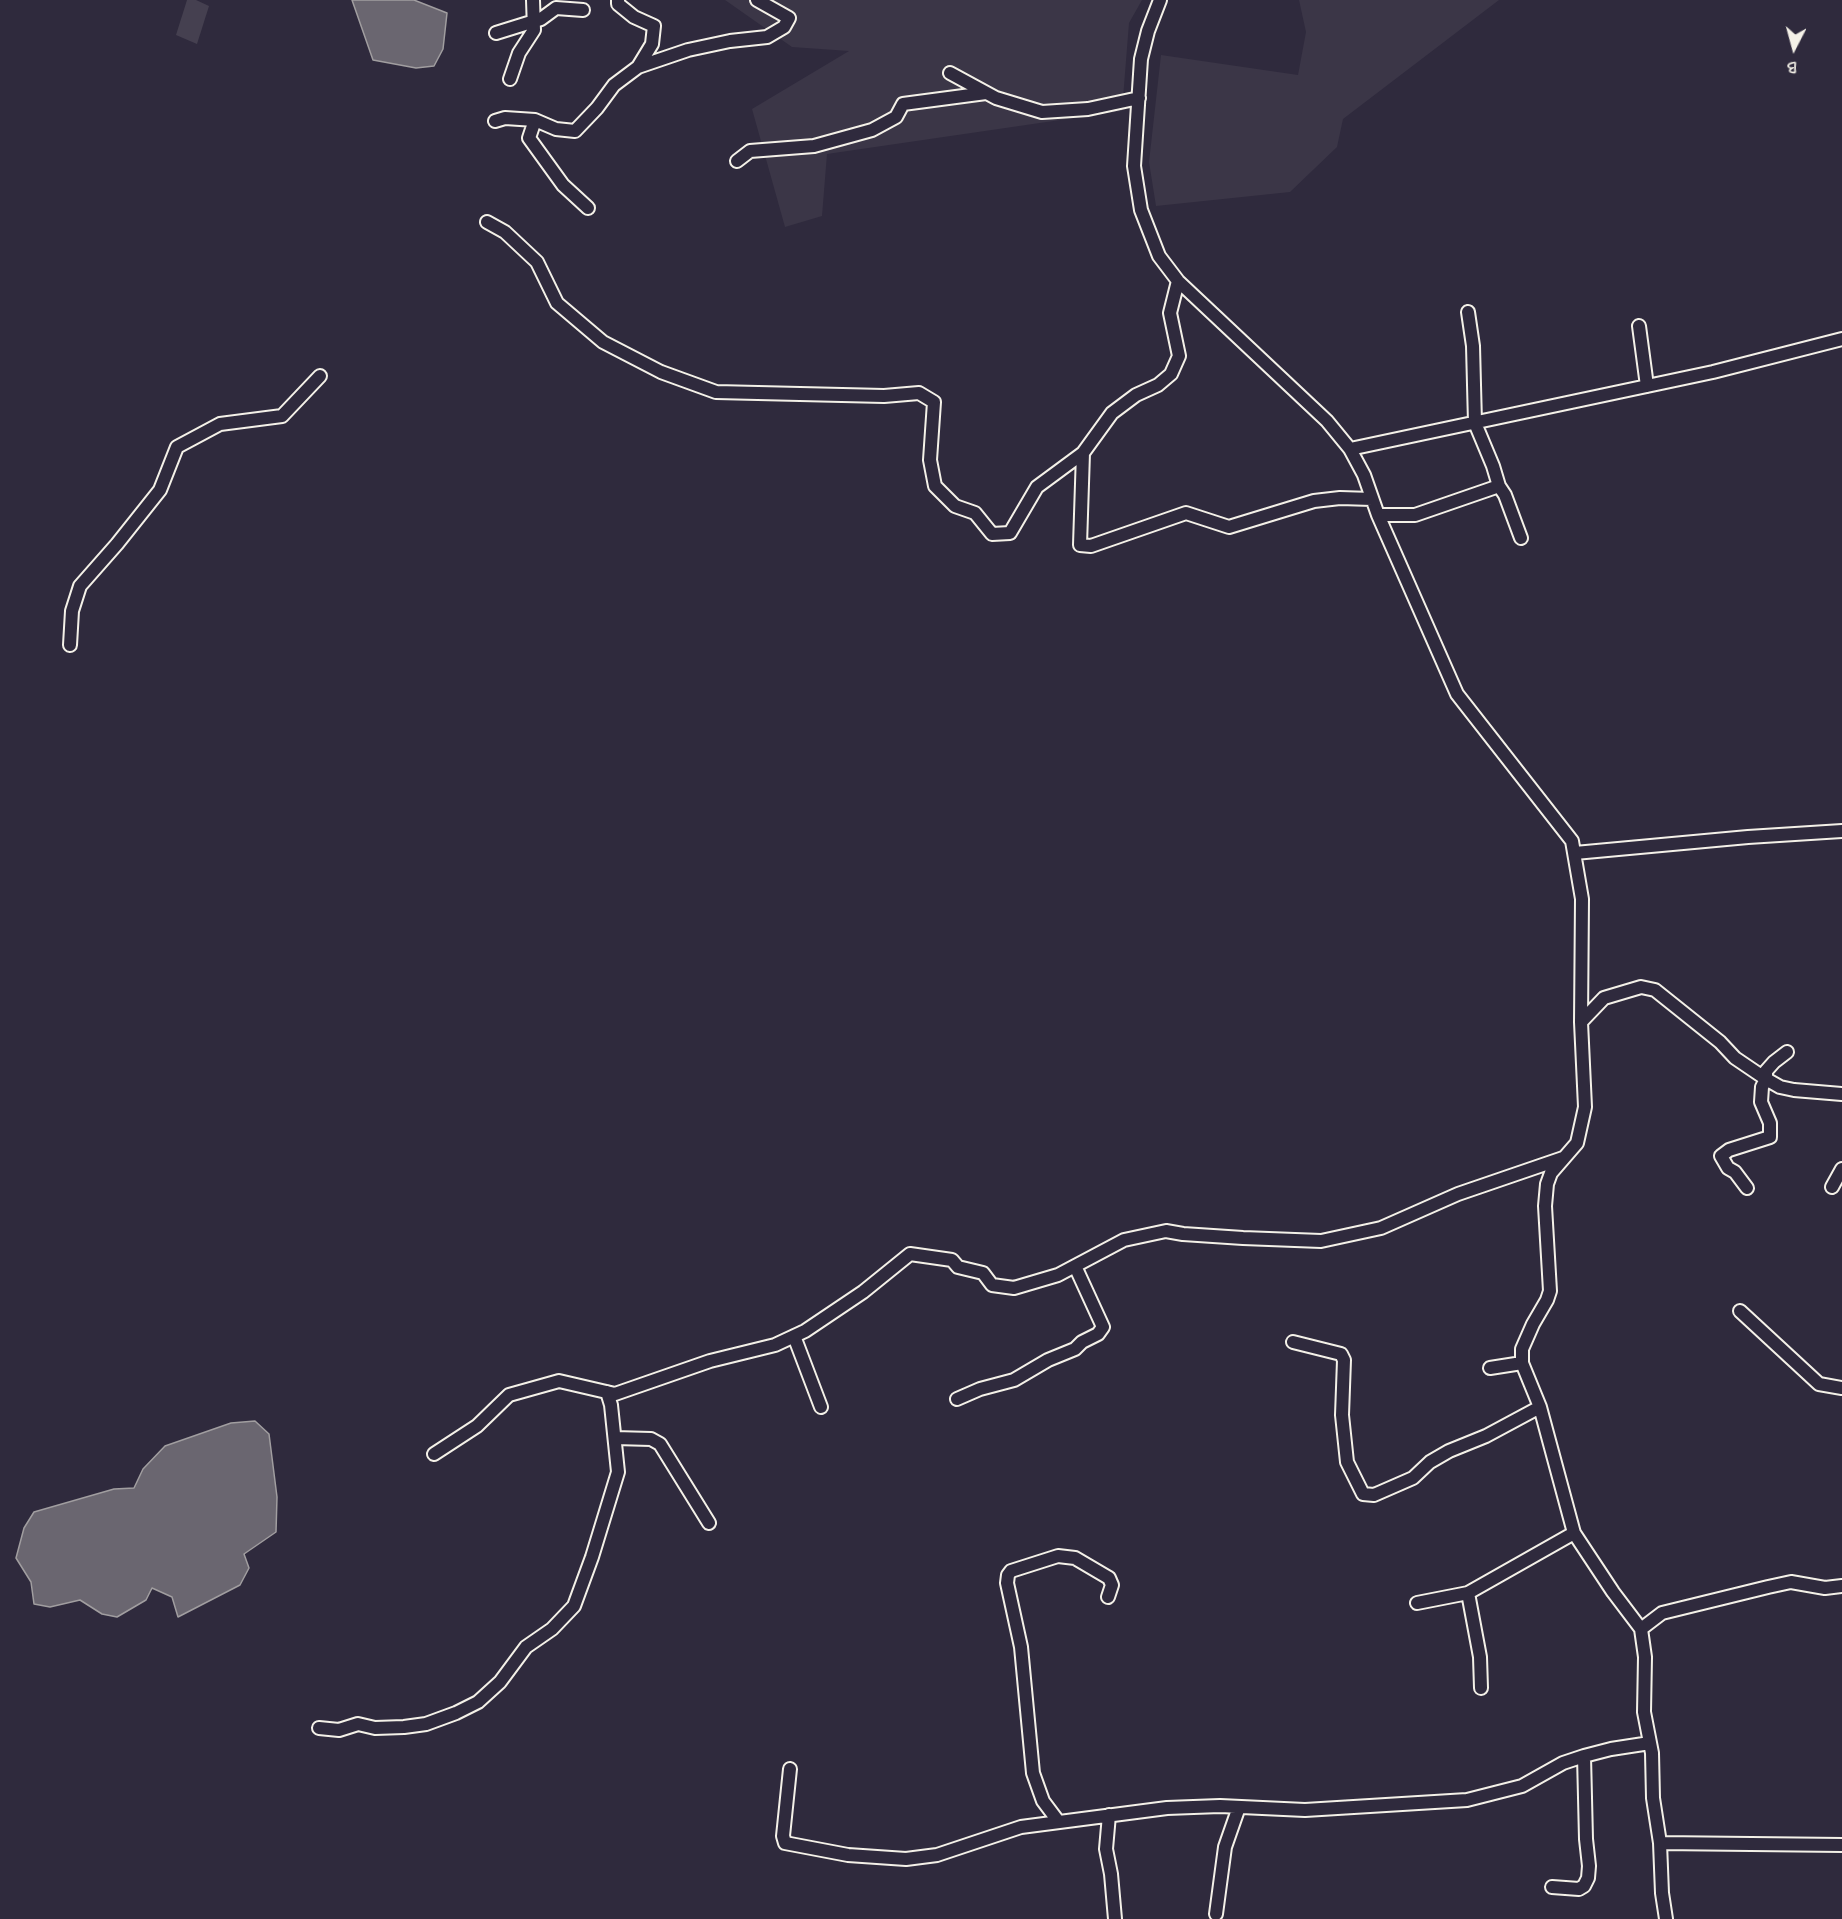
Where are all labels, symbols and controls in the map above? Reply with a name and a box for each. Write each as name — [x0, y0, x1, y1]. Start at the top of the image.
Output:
north arrow — [1764, 18, 1824, 78]
text: B — [1786, 55, 1798, 77]

